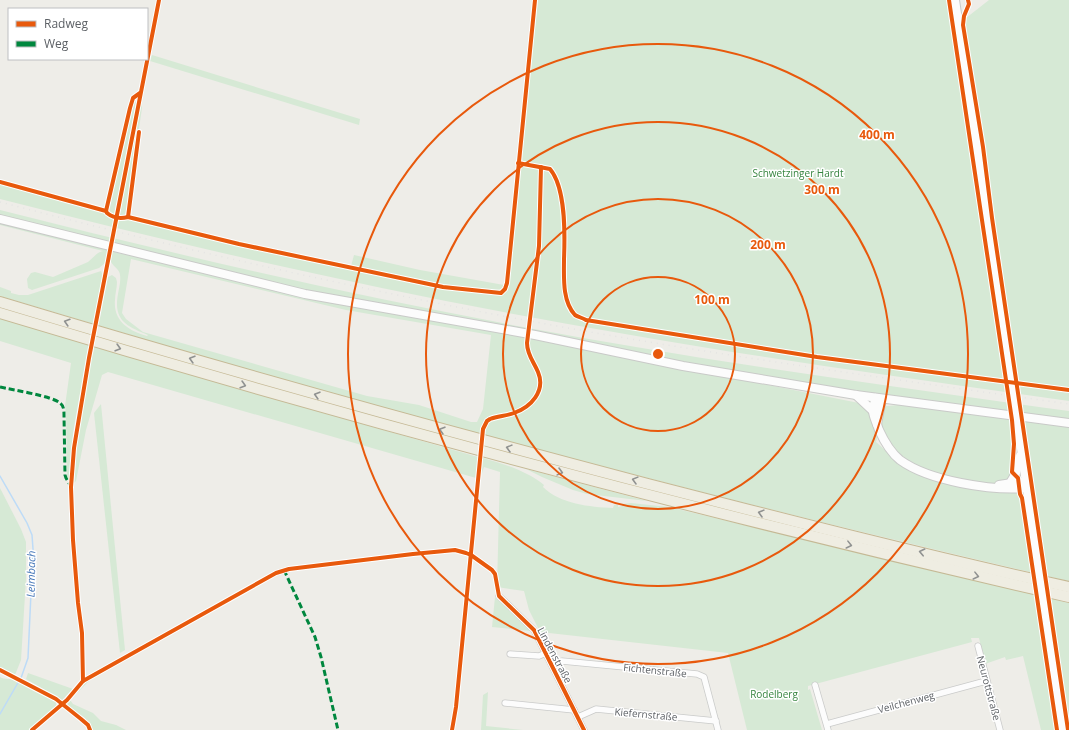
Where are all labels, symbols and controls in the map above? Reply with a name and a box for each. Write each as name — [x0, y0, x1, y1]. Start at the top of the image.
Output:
legend — [8, 8, 148, 60]
text: Radweg — [44, 15, 88, 32]
text: Weg — [44, 35, 69, 52]
text: 400 m — [859, 126, 895, 143]
park label: Schwetzinger Hardt — [752, 166, 844, 180]
text: 300 m — [804, 181, 840, 198]
text: 200 m — [750, 236, 786, 253]
text: 100 m — [694, 291, 730, 308]
one-way arrow — [64, 318, 71, 327]
one-way arrow — [114, 343, 121, 352]
centre of rings — [651, 347, 665, 361]
one-way arrow — [189, 355, 196, 364]
one-way arrow — [239, 380, 246, 388]
one-way arrow — [314, 391, 321, 400]
one-way arrow — [439, 426, 445, 434]
one-way arrow — [506, 444, 513, 453]
one-way arrow — [556, 467, 563, 475]
one-way arrow — [632, 477, 638, 485]
one-way arrow — [758, 509, 765, 518]
one-way arrow — [846, 541, 853, 549]
one-way arrow — [919, 549, 926, 557]
water label: Leimbach — [23, 550, 38, 598]
one-way arrow — [973, 571, 979, 579]
street label: Lindenstraße — [534, 625, 576, 686]
street label: Neurottstraße — [974, 654, 1004, 722]
street label: Fichtenstraße — [623, 660, 688, 680]
park label: Rodelberg — [750, 687, 798, 701]
street label: Veilchenweg — [876, 688, 936, 716]
street label: Kiefernstraße — [614, 704, 679, 724]

